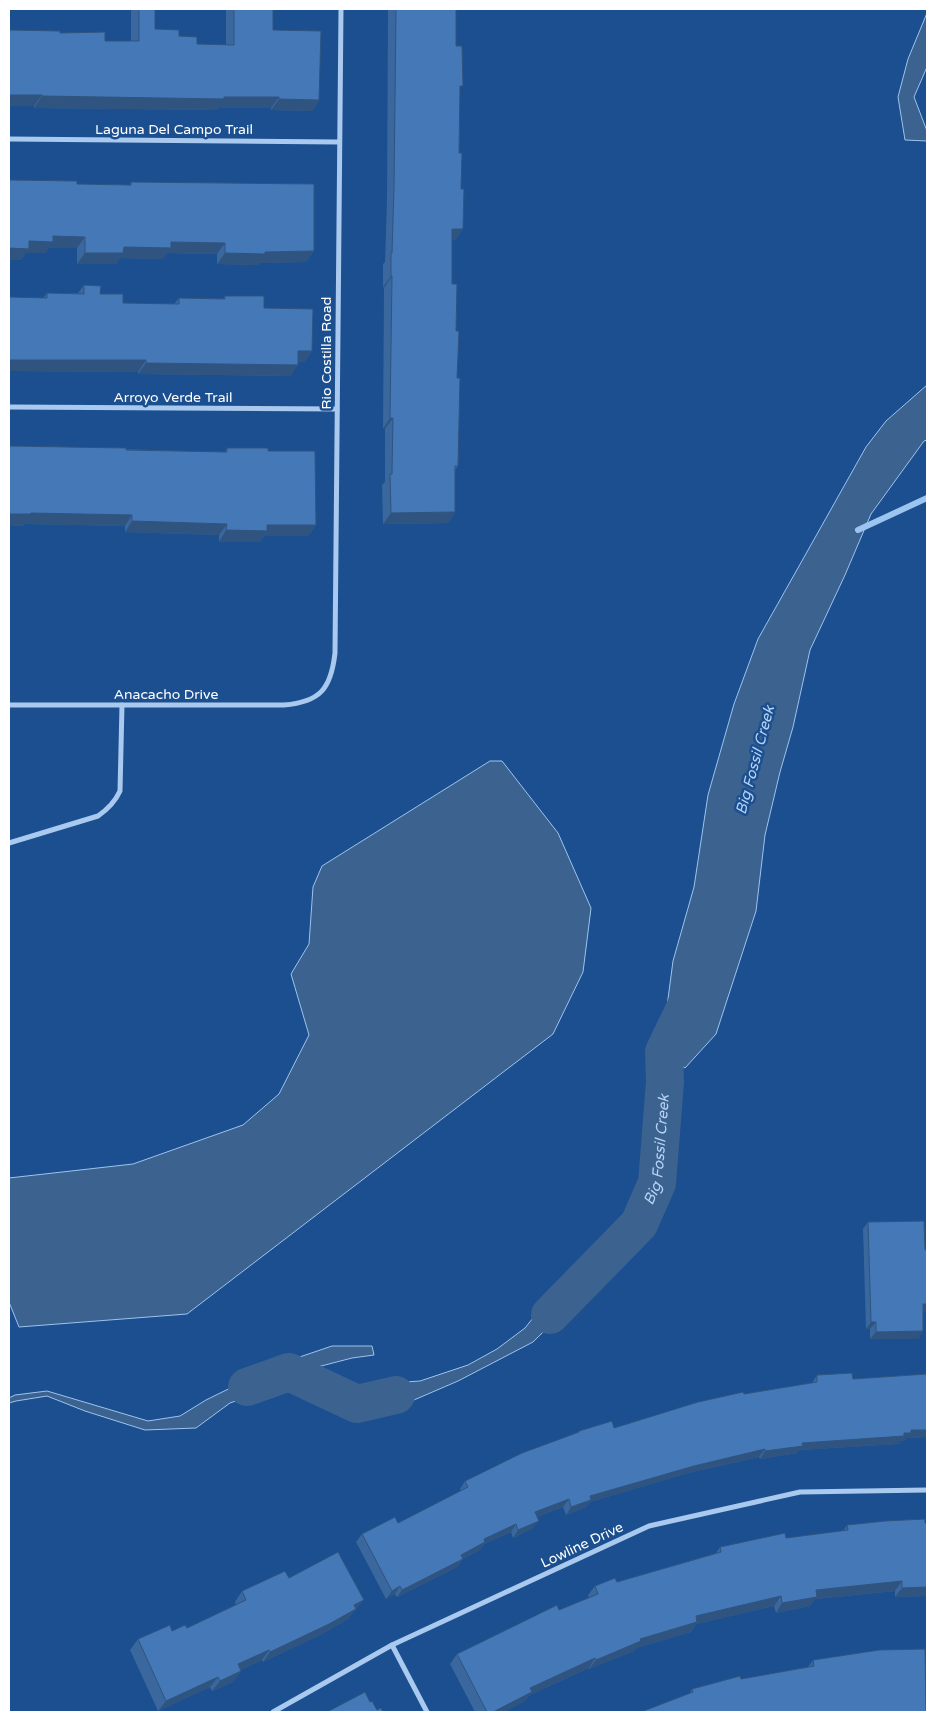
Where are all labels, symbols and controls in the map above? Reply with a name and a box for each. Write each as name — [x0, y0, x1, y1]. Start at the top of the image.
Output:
street label: Laguna Del Campo Trail — [95, 121, 253, 138]
street label: Rio Costilla Road — [318, 297, 335, 409]
street label: Arroyo Verde Trail — [113, 389, 233, 406]
street label: Anacacho Drive — [114, 686, 218, 703]
water label: Big Fossil Creek — [732, 702, 779, 816]
water label: Big Fossil Creek — [640, 1092, 673, 1208]
street label: Lowline Drive — [538, 1518, 626, 1572]

